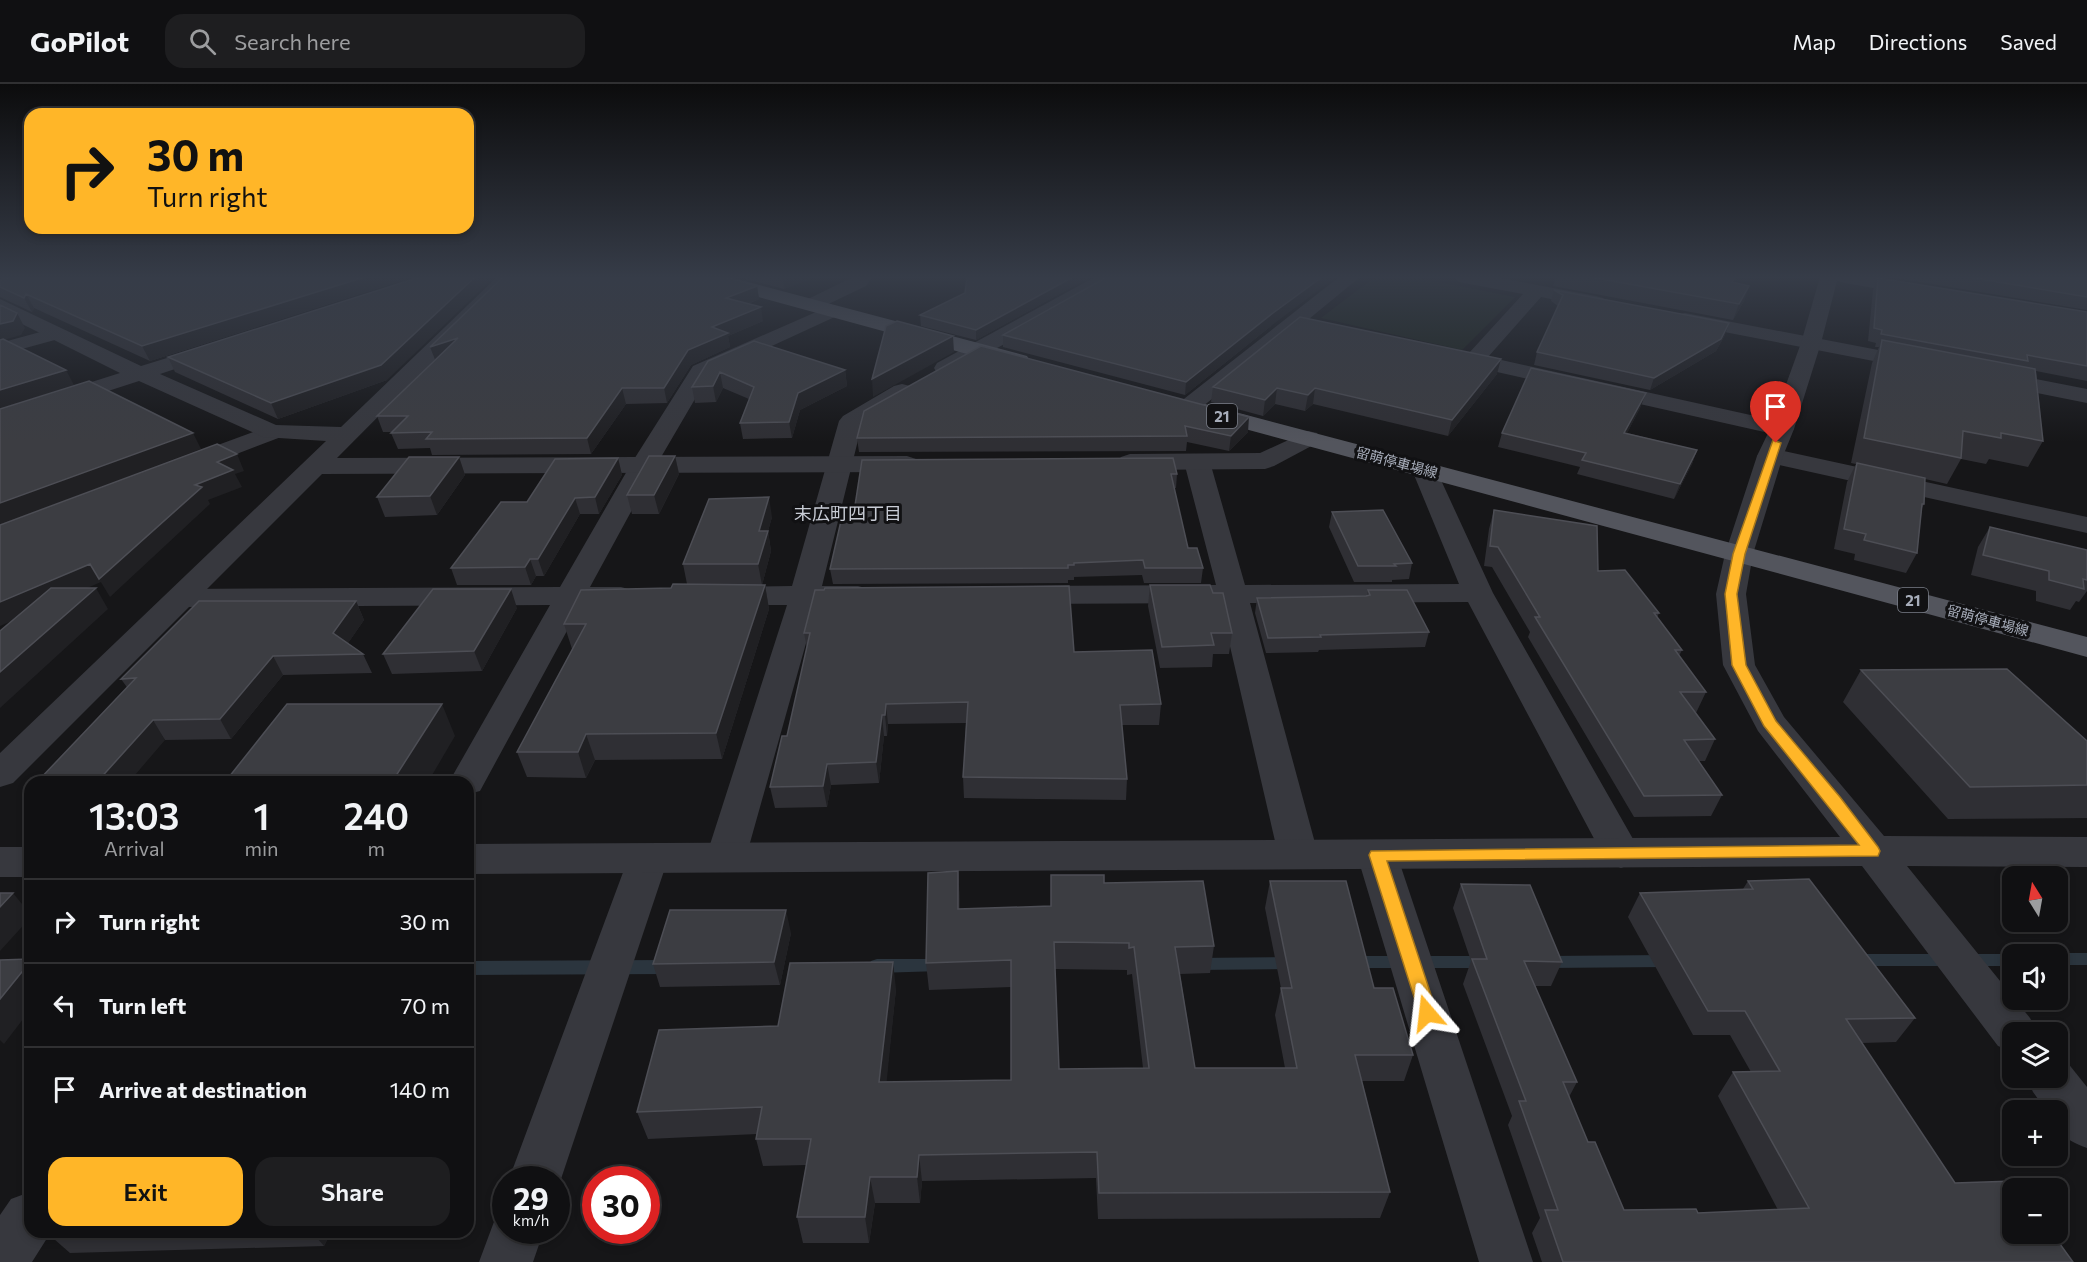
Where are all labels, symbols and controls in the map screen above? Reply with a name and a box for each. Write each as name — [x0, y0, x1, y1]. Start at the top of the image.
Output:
search box — [165, 14, 585, 68]
text: GoPilot — [30, 24, 129, 58]
icon: search — [186, 25, 219, 58]
text: Search here — [234, 28, 351, 55]
text: Map — [1793, 29, 1836, 54]
text: Directions — [1869, 29, 1967, 54]
text: Saved — [2000, 29, 2057, 54]
text: 30 m — [147, 128, 244, 180]
icon: right — [48, 132, 126, 210]
text: Turn right — [147, 180, 267, 213]
pin — [1750, 381, 1801, 443]
icon: arrive — [1759, 390, 1792, 423]
road number: 21 — [1207, 404, 1237, 428]
street label: 留萌停車場線 — [1354, 443, 1440, 481]
district label: 末広町四丁目 — [794, 502, 902, 524]
road number: 21 — [1898, 588, 1928, 612]
street label: 留萌停車場線 — [1945, 601, 2031, 639]
text: 13:03 — [89, 793, 179, 837]
text: 1 — [253, 793, 269, 837]
text: 240 — [344, 793, 409, 837]
text: Arrival — [104, 836, 164, 860]
text: min — [244, 836, 279, 860]
text: m — [368, 836, 385, 860]
north arrow — [2002, 866, 2068, 932]
map controls — [2002, 866, 2068, 1244]
icon: right — [48, 905, 81, 938]
text: Turn right — [99, 908, 200, 935]
text: 30 m — [400, 908, 450, 935]
button: sound — [2002, 944, 2068, 1010]
position arrow — [1395, 981, 1459, 1045]
icon: left — [48, 989, 81, 1022]
text: Turn left — [99, 992, 186, 1019]
text: 70 m — [401, 992, 450, 1019]
button: layers — [2002, 1022, 2068, 1088]
icon: arrive — [48, 1073, 81, 1106]
text: Arrive at destination — [99, 1076, 307, 1103]
text: 140 m — [390, 1076, 450, 1103]
button: + — [2002, 1100, 2068, 1166]
button: Exit — [48, 1157, 243, 1226]
button: Share — [255, 1157, 450, 1226]
speed limit sign: 30 — [582, 1166, 660, 1244]
button: − — [2002, 1178, 2068, 1244]
text: 29 — [513, 1179, 549, 1216]
text: km/h — [513, 1211, 549, 1229]

